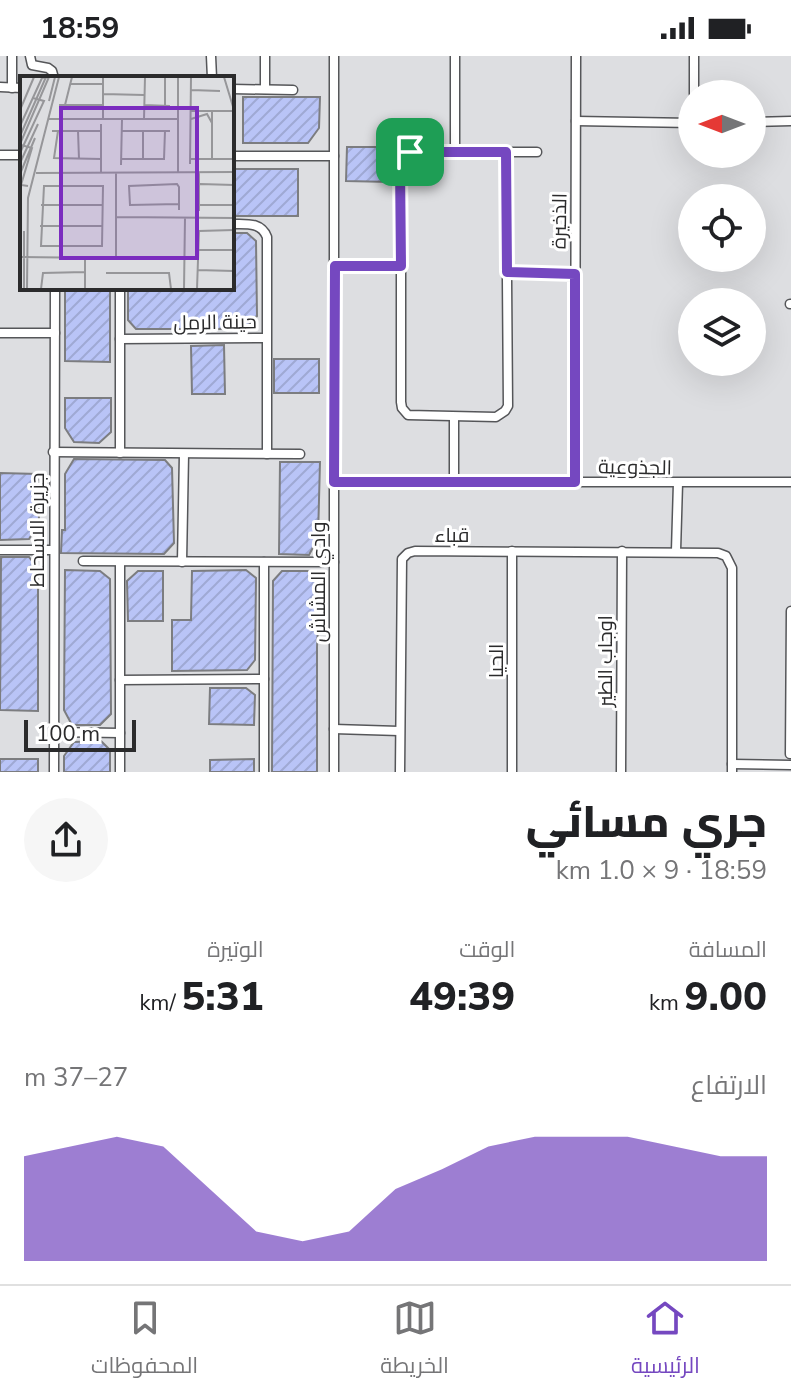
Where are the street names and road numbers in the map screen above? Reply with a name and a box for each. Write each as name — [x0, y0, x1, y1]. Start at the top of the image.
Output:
street label: الذخيرة — [546, 193, 573, 249]
street label: حينة الرمل — [173, 308, 257, 337]
street label: الجذوعية — [598, 453, 672, 482]
street label: جزيرة الاسحاط — [24, 473, 51, 587]
street label: وادي المشاش — [305, 522, 334, 642]
street label: قباء — [435, 522, 469, 549]
street label: اوجاب الطير — [592, 615, 619, 708]
street label: الحيا — [483, 644, 510, 678]

